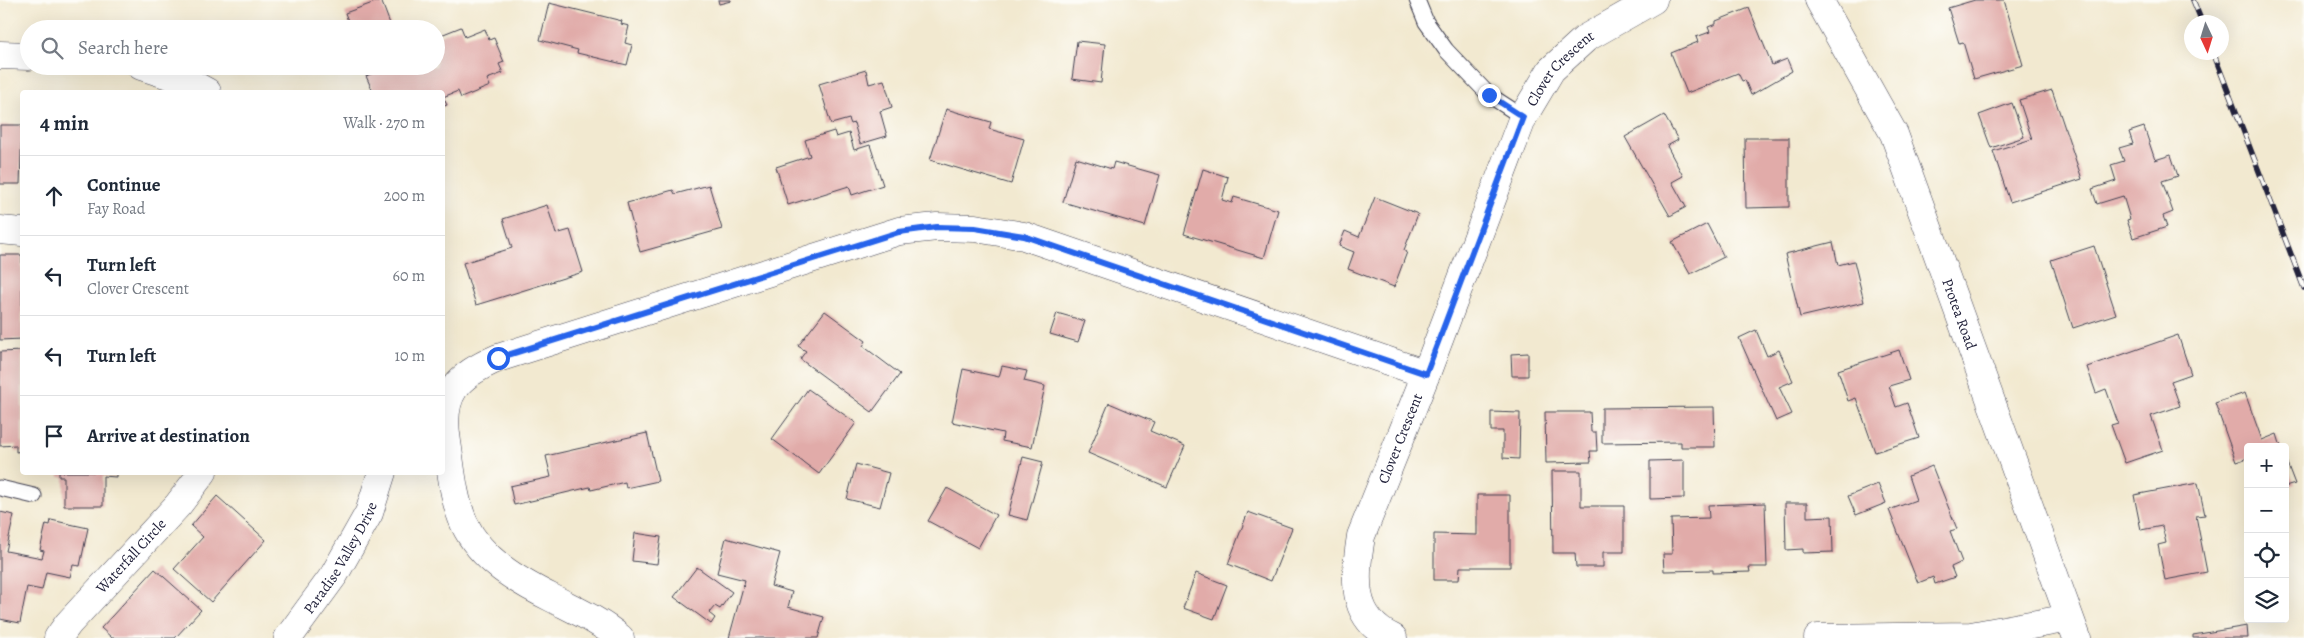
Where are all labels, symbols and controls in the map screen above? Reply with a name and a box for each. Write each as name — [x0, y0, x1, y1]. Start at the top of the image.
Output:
north arrow — [2184, 15, 2229, 60]
search box — [20, 20, 445, 75]
street label: Clover Crescent — [1522, 26, 1598, 110]
icon: search — [38, 34, 66, 62]
text: Search here — [78, 35, 168, 61]
route end — [1478, 84, 1501, 107]
text: 4 min — [40, 109, 89, 137]
text: Walk · 270 m — [343, 112, 425, 134]
text: Continue — [87, 172, 161, 198]
icon: ahead — [40, 182, 68, 210]
text: 200 m — [384, 185, 425, 207]
text: Fay Road — [87, 198, 145, 220]
text: Turn left — [87, 252, 156, 278]
icon: left — [40, 262, 68, 290]
text: 60 m — [393, 265, 425, 287]
street label: Protea Road — [1937, 276, 1982, 353]
text: Clover Crescent — [87, 278, 189, 300]
icon: left — [40, 342, 68, 370]
text: Turn left — [87, 343, 156, 369]
text: 10 m — [395, 345, 425, 367]
route start — [487, 347, 510, 370]
street label: Clover Crescent — [1373, 390, 1427, 487]
icon: arrive — [40, 422, 68, 450]
text: Arrive at destination — [87, 423, 250, 449]
map controls — [2244, 443, 2289, 623]
button: + — [2244, 443, 2289, 488]
button: − — [2244, 488, 2289, 533]
street label: Paradise Valley Drive — [299, 499, 382, 618]
street label: Waterfall Circle — [91, 514, 171, 598]
button: locate — [2244, 533, 2289, 578]
button: layers — [2244, 578, 2289, 623]

